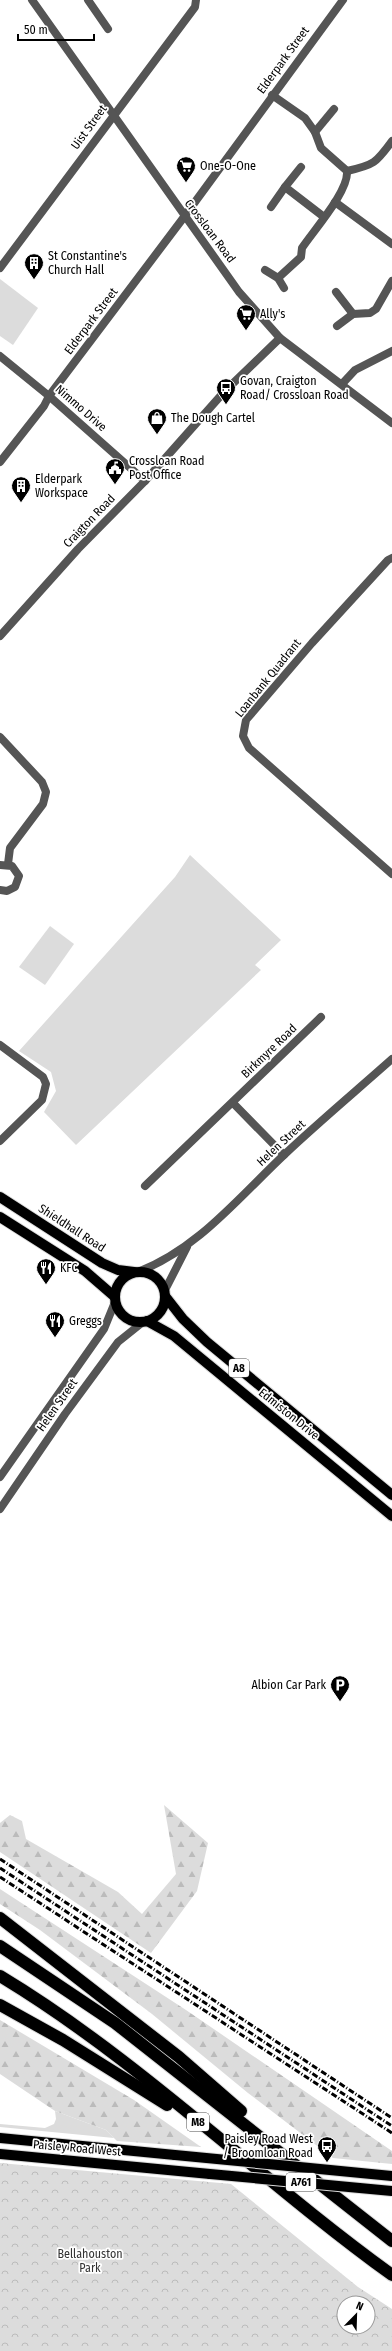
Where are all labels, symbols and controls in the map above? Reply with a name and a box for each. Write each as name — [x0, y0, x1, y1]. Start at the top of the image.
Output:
scale bar — [18, 16, 94, 42]
text: 50 m — [24, 23, 48, 37]
street label: Elderpark Street — [254, 24, 312, 96]
street label: Uist Street — [68, 102, 110, 152]
supermarket icon: One-O-One — [175, 155, 197, 183]
place label: One-O-One — [200, 159, 256, 173]
street label: Crossloan Road — [182, 197, 238, 265]
place label: St Constantine's Church Hall — [48, 249, 127, 277]
building icon: St Constantine's Church Hall — [23, 252, 45, 280]
street label: Elderpark Street — [61, 285, 121, 357]
supermarket icon: Ally's — [235, 303, 257, 331]
place label: Ally's — [260, 307, 285, 321]
place label: Govan, Craigton Road/ Crossloan Road — [240, 374, 349, 402]
bus stop icon: Govan, Craigton Road/ Crossloan Road — [215, 377, 237, 405]
street label: Nimmo Drive — [53, 382, 110, 434]
shop icon: The Dough Cartel — [146, 407, 168, 435]
place label: The Dough Cartel — [171, 411, 255, 425]
place label: Crossloan Road Post Office — [129, 454, 204, 482]
public building icon: Crossloan Road Post Office — [104, 457, 126, 485]
place label: Elderpark Workspace — [35, 472, 88, 500]
building icon: Elderpark Workspace — [10, 475, 32, 503]
street label: Craigton Road — [60, 492, 118, 550]
street label: Loanbank Quadrant — [232, 636, 304, 720]
street label: Birkmyre Road — [238, 1021, 300, 1081]
street label: Helen Street — [254, 1117, 308, 1169]
street label: Shieldhall Road — [36, 1201, 108, 1255]
restaurant icon: KFC — [35, 1257, 57, 1285]
place label: KFC — [60, 1261, 78, 1275]
restaurant icon: Greggs — [44, 1310, 66, 1338]
place label: Greggs — [69, 1314, 102, 1328]
road number: A8 — [229, 1359, 249, 1377]
street label: Helen Street — [34, 1376, 80, 1434]
street label: Edmiston Drive — [256, 1385, 322, 1443]
parking icon: Albion Car Park — [329, 1674, 351, 1702]
place label: Albion Car Park — [251, 1678, 326, 1692]
road number: M8 — [187, 2113, 209, 2131]
place label: Paisley Road West / Broomloan Road — [223, 2132, 313, 2160]
bus stop icon: Paisley Road West / Broomloan Road — [316, 2135, 338, 2163]
street label: Paisley Road West — [32, 2137, 122, 2159]
road number: A761 — [286, 2173, 316, 2191]
park label: Bellahouston Park — [57, 2247, 123, 2275]
north arrow — [336, 2295, 376, 2335]
text: N — [354, 2299, 365, 2314]

